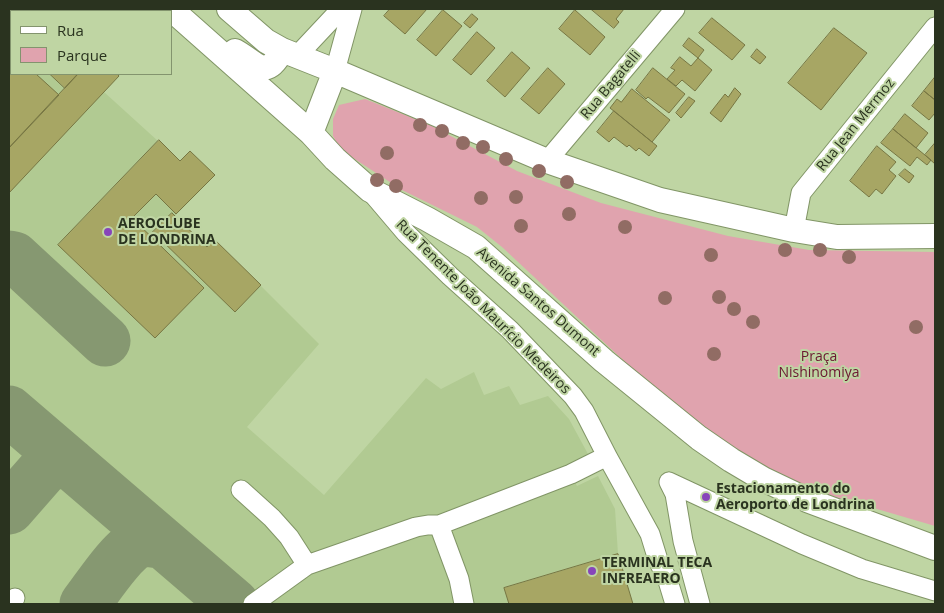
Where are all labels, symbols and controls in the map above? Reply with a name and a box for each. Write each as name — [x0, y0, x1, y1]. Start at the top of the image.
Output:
legend — [10, 10, 172, 75]
text: Rua — [57, 20, 84, 40]
text: Parque — [57, 45, 107, 65]
street label: Rua Bagatelli — [577, 47, 645, 123]
street label: Rua Jean Mermoz — [813, 75, 899, 175]
place label: AEROCLUBE DE LONDRINA — [118, 216, 216, 248]
street label: Rua Tenente João Maurício Medeiros — [392, 216, 574, 398]
marker: AEROCLUBE DE LONDRINA — [102, 226, 114, 238]
street label: Avenida Santos Dumont — [473, 244, 603, 360]
park label: Praça Nishinomiya — [778, 349, 860, 382]
place label: Estacionamento do Aeroporto de Londrina — [716, 481, 875, 514]
marker: Estacionamento do Aeroporto de Londrina — [700, 491, 712, 503]
place label: TERMINAL TECA INFREAERO — [602, 555, 712, 588]
marker: TERMINAL TECA INFREAERO — [586, 565, 598, 577]

